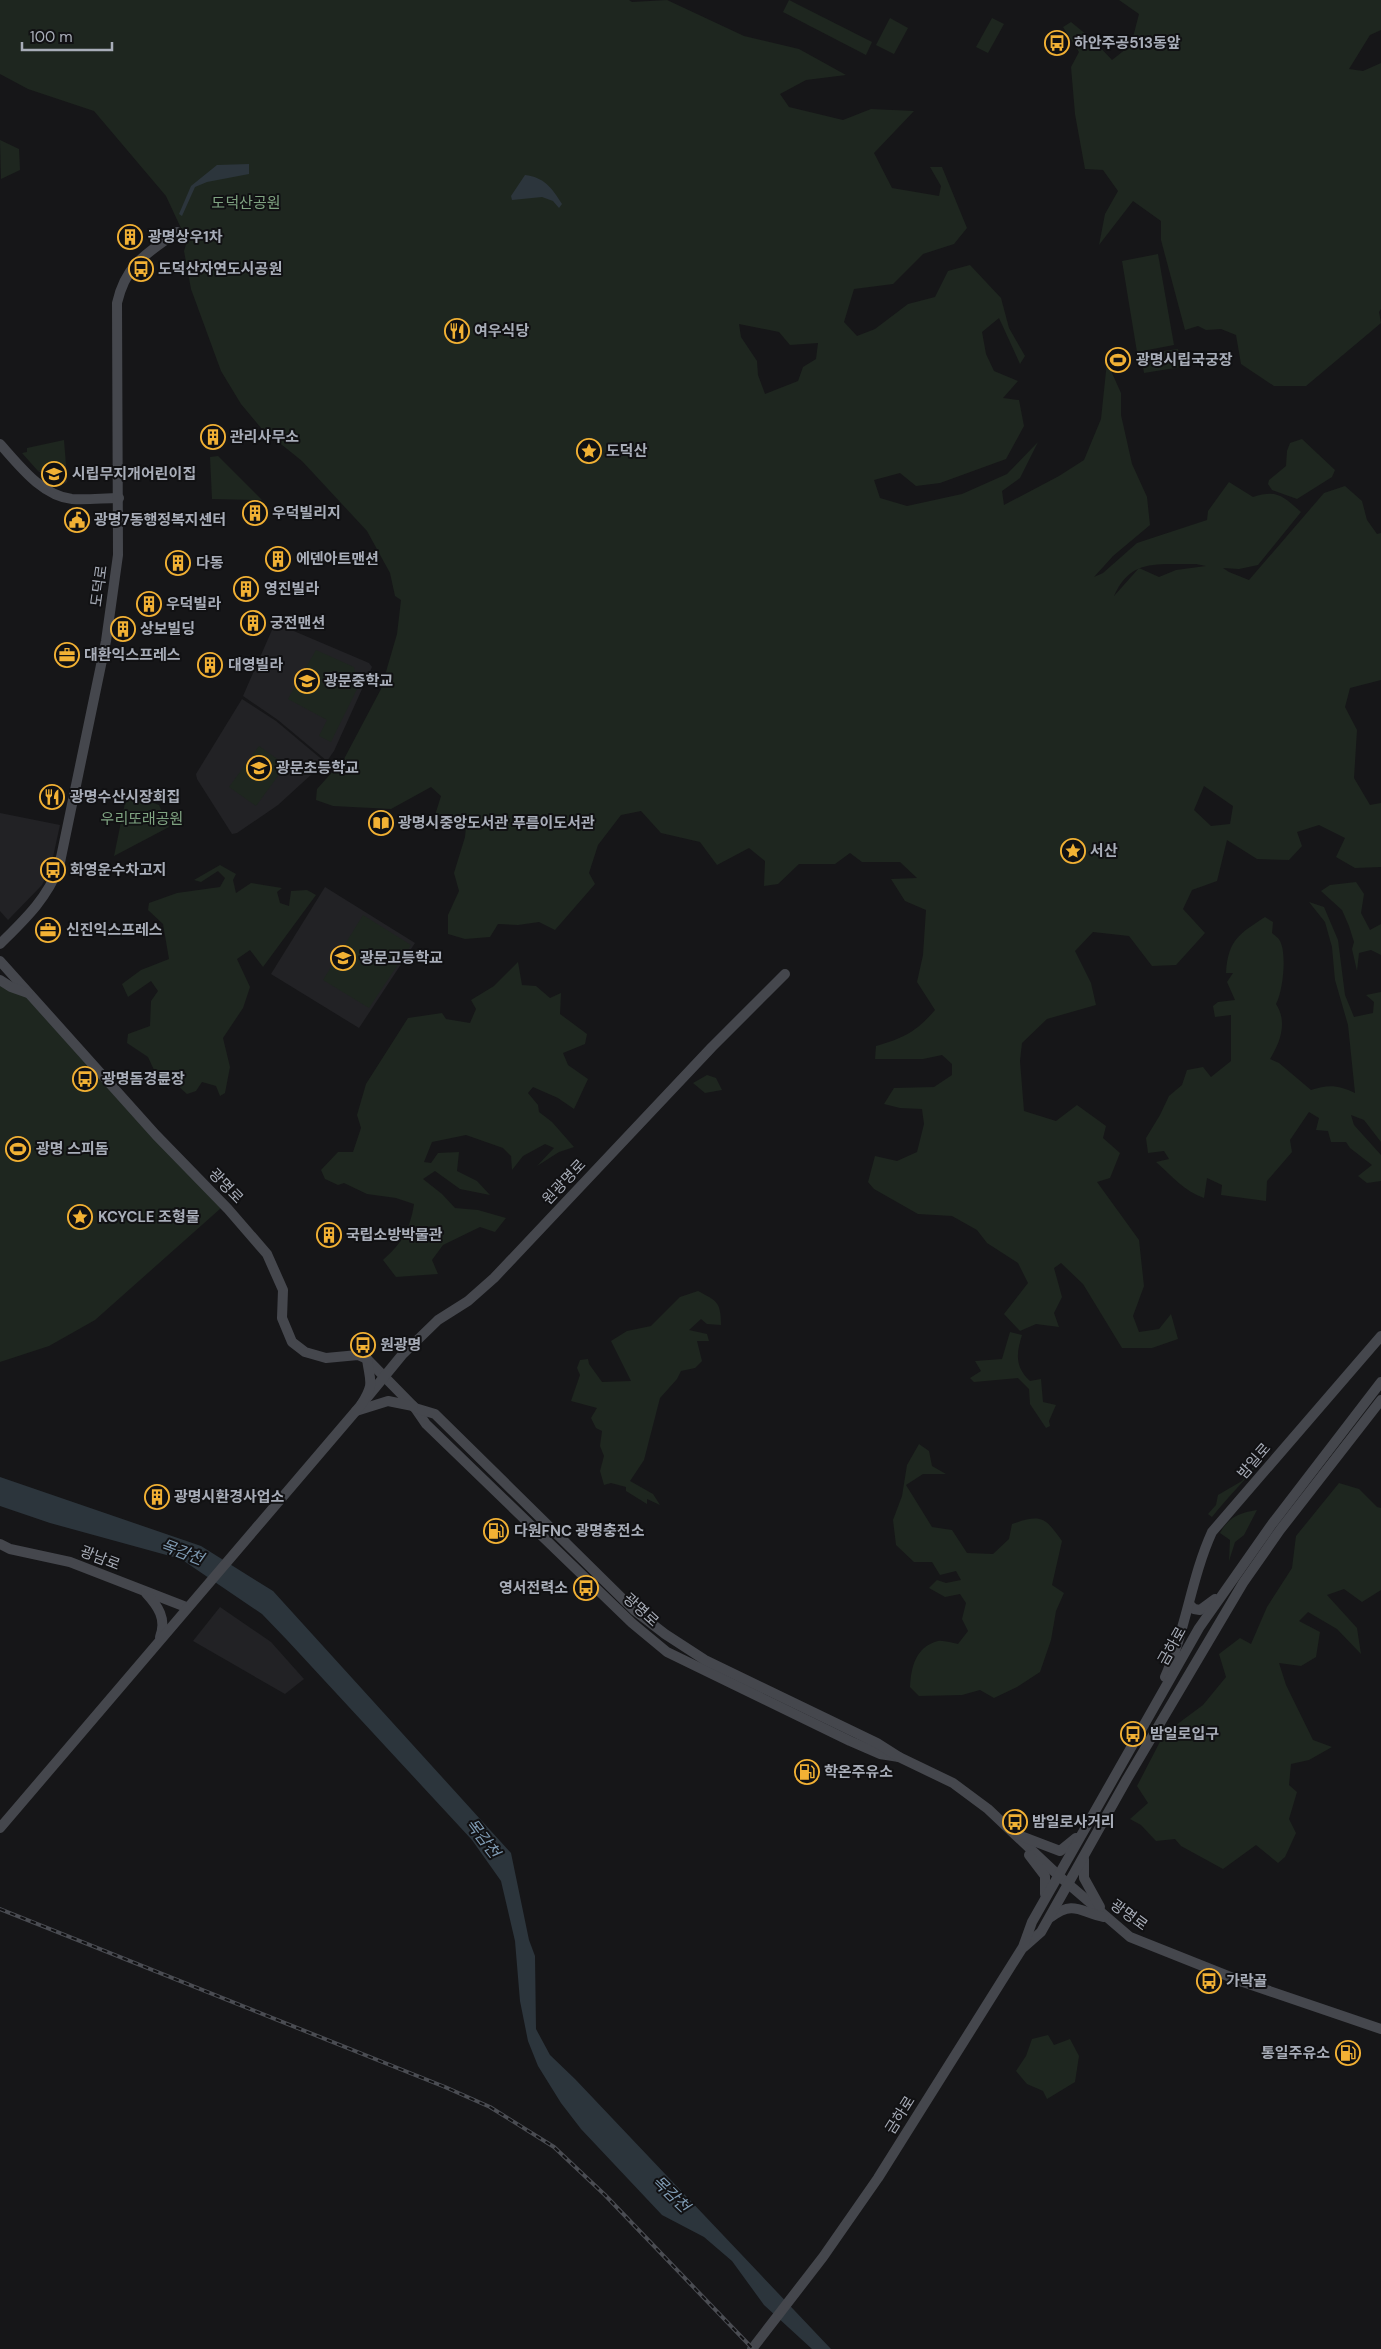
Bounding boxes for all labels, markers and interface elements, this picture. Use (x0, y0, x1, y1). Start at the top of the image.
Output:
scale bar (22, 20, 112, 52)
text: 100 m (30, 27, 73, 47)
bus stop icon: 하안주공513동앞 (1044, 30, 1070, 56)
place label: 하안주공513동앞 (1074, 33, 1181, 53)
park label: 도덕산공원 (211, 193, 281, 213)
building icon: 광명상우1차 (117, 224, 143, 250)
place label: 광명상우1차 (148, 227, 223, 247)
bus stop icon: 도덕산자연도시공원 (128, 256, 154, 282)
place label: 도덕산자연도시공원 (158, 259, 282, 279)
restaurant icon: 여우식당 (444, 318, 470, 344)
place label: 여우식당 (474, 321, 529, 341)
sports icon: 광명시립국궁장 (1105, 347, 1131, 373)
place label: 광명시립국궁장 (1136, 350, 1233, 370)
building icon: 관리사무소 (200, 424, 226, 450)
place label: 관리사무소 (230, 427, 299, 447)
place icon: 도덕산 (576, 438, 602, 464)
place label: 도덕산 (606, 441, 648, 461)
school or university icon: 시립무지개어린이집 (41, 461, 67, 487)
place label: 시립무지개어린이집 (72, 464, 196, 484)
building icon: 우덕빌리지 (242, 500, 268, 526)
place label: 우덕빌리지 (272, 503, 341, 523)
public building icon: 광명7동행정복지센터 (64, 507, 90, 533)
place label: 광명7동행정복지센터 (94, 510, 226, 530)
building icon: 에덴아트맨션 (265, 546, 291, 572)
place label: 에덴아트맨션 (296, 549, 379, 569)
building icon: 다동 (165, 550, 191, 576)
place label: 다동 (196, 553, 224, 573)
street label: 도덕로 (86, 564, 112, 608)
building icon: 영진빌라 (233, 576, 259, 602)
place label: 영진빌라 (264, 579, 319, 599)
building icon: 우덕빌라 (136, 591, 162, 617)
place label: 우덕빌라 (166, 594, 221, 614)
building icon: 궁전맨션 (240, 610, 266, 636)
place label: 궁전맨션 (270, 613, 325, 633)
building icon: 상보빌딩 (110, 616, 136, 642)
place label: 상보빌딩 (140, 619, 195, 639)
office icon: 대환익스프레스 (54, 642, 80, 668)
place label: 대환익스프레스 (84, 645, 181, 665)
building icon: 대영빌라 (197, 652, 223, 678)
place label: 대영빌라 (228, 655, 283, 675)
school or university icon: 광문중학교 (294, 668, 320, 694)
place label: 광문중학교 (324, 671, 393, 691)
school or university icon: 광문초등학교 (246, 755, 272, 781)
place label: 광문초등학교 (276, 758, 359, 778)
restaurant icon: 광명수산시장회집 (39, 784, 65, 810)
place label: 광명수산시장회집 (70, 787, 180, 807)
park label: 우리또래공원 (101, 809, 183, 829)
library icon: 광명시중앙도서관 푸름이도서관 (368, 810, 394, 836)
place label: 광명시중앙도서관 푸름이도서관 (398, 813, 595, 833)
place icon: 서산 (1060, 838, 1086, 864)
place label: 서산 (1090, 841, 1118, 861)
bus stop icon: 화영운수차고지 (40, 857, 66, 883)
place label: 화영운수차고지 (70, 860, 167, 880)
office icon: 신진익스프레스 (35, 917, 61, 943)
place label: 신진익스프레스 (66, 920, 163, 940)
school or university icon: 광문고등학교 (330, 945, 356, 971)
place label: 광문고등학교 (360, 948, 443, 968)
bus stop icon: 광명돔경륜장 (72, 1066, 98, 1092)
place label: 광명돔경륜장 (102, 1069, 185, 1089)
sports icon: 광명 스피돔 (5, 1136, 31, 1162)
place label: 광명 스피돔 (36, 1139, 109, 1159)
street label: 원광명로 (538, 1155, 590, 1209)
street label: 광명로 (204, 1164, 248, 1208)
place icon: KCYCLE 조형물 (67, 1204, 93, 1230)
place label: KCYCLE 조형물 (98, 1207, 200, 1227)
building icon: 국립소방박물관 (316, 1222, 342, 1248)
place label: 국립소방박물관 (346, 1225, 443, 1245)
bus stop icon: 원광명 (350, 1332, 376, 1358)
place label: 원광명 (380, 1335, 421, 1355)
street label: 밤일로 (1233, 1439, 1275, 1483)
building icon: 광명시환경사업소 (144, 1484, 170, 1510)
place label: 광명시환경사업소 (174, 1487, 285, 1507)
fuel station icon: 다원FNC 광명충전소 (483, 1518, 509, 1544)
place label: 다원FNC 광명충전소 (514, 1521, 645, 1541)
water label: 목감천 (158, 1534, 208, 1571)
street label: 광남로 (77, 1541, 123, 1575)
bus stop icon: 영서전력소 (573, 1575, 599, 1601)
place label: 영서전력소 (499, 1578, 568, 1598)
street label: 광명로 (619, 1589, 663, 1631)
street label: 금하로 (1153, 1623, 1191, 1669)
bus stop icon: 밤일로입구 (1120, 1721, 1146, 1747)
place label: 밤일로입구 (1150, 1724, 1219, 1744)
fuel station icon: 학온주유소 (794, 1759, 820, 1785)
place label: 학온주유소 (824, 1762, 893, 1782)
bus stop icon: 밤일로사거리 (1002, 1809, 1028, 1835)
place label: 밤일로사거리 (1032, 1812, 1115, 1832)
water label: 목감천 (461, 1814, 506, 1864)
street label: 광명로 (1106, 1895, 1152, 1935)
bus stop icon: 가락골 (1196, 1968, 1222, 1994)
place label: 가락골 (1226, 1971, 1267, 1991)
fuel station icon: 통일주유소 (1335, 2040, 1361, 2066)
place label: 통일주유소 (1261, 2043, 1330, 2063)
street label: 금하로 (881, 2092, 919, 2138)
water label: 목감천 (648, 2171, 696, 2218)

